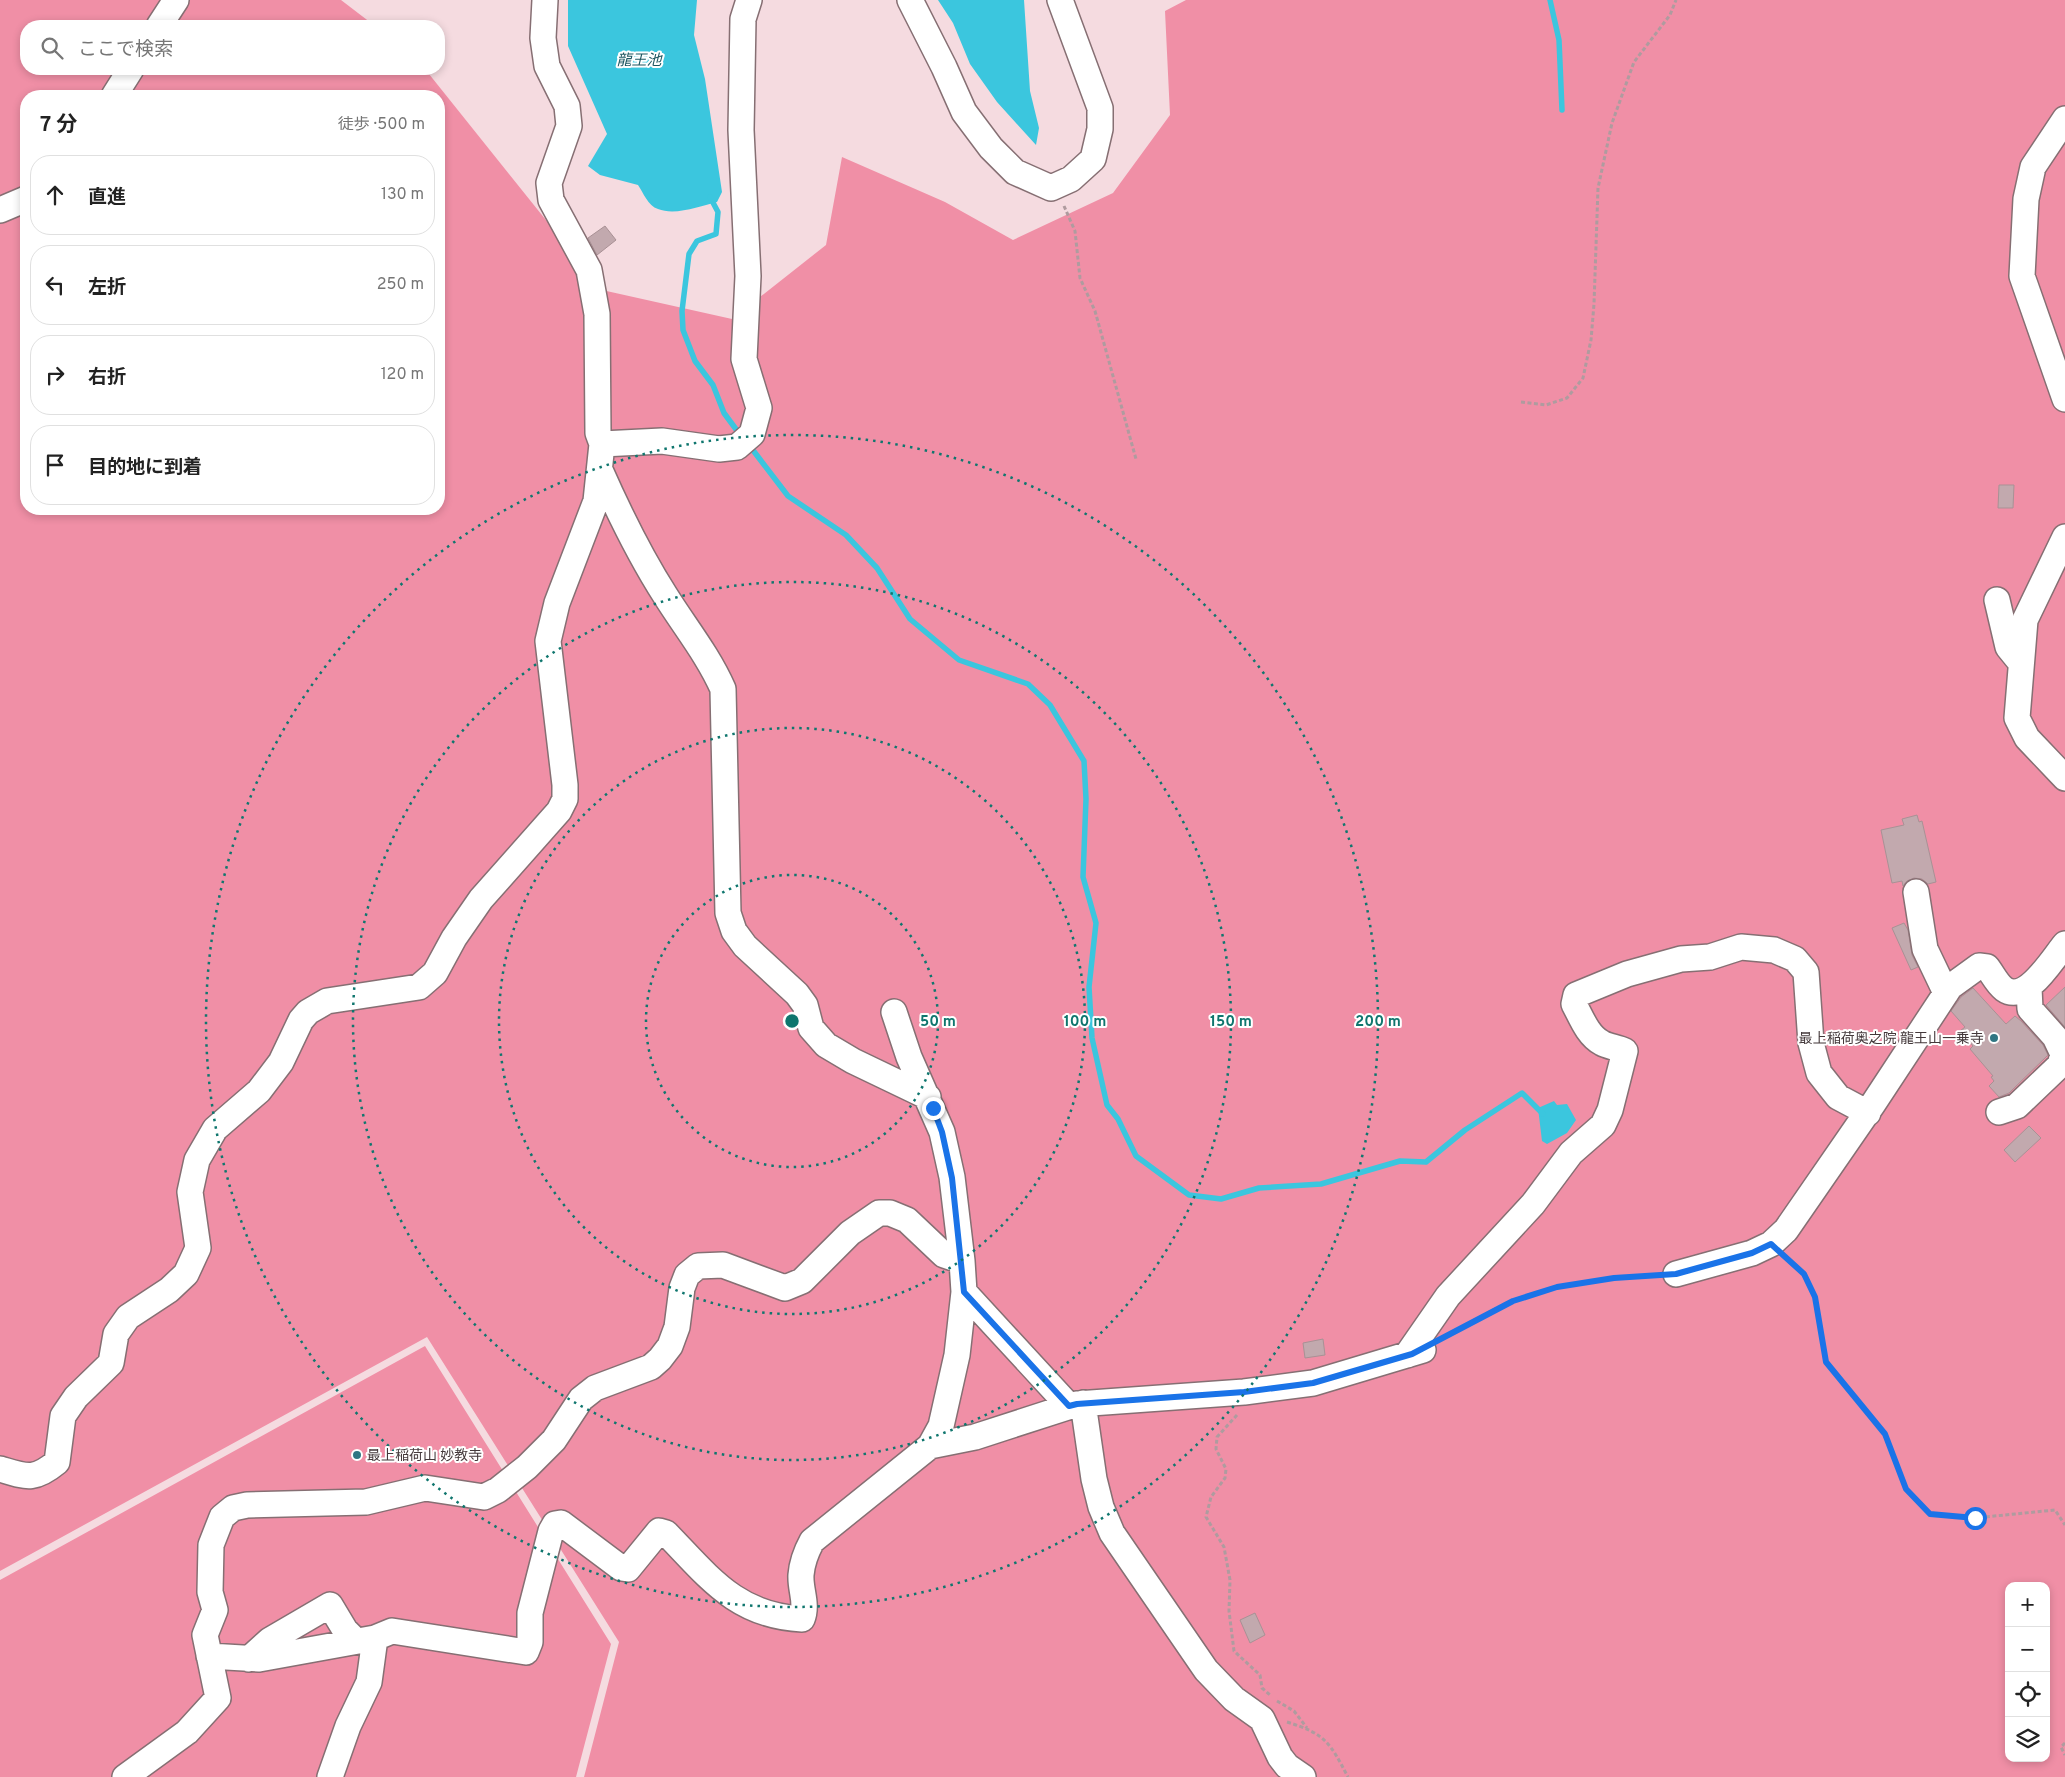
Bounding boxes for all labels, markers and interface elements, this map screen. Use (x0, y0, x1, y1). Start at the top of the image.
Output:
search box (20, 20, 445, 75)
icon: search (38, 34, 66, 62)
text: ここで検索 (78, 38, 173, 62)
water label: 龍王池 (616, 52, 663, 71)
text: 7 分 (40, 112, 78, 139)
text: 徒歩 · 500 m (338, 115, 425, 135)
icon: ahead (41, 181, 69, 209)
text: 130 m (381, 185, 424, 205)
text: 直進 (88, 186, 126, 210)
icon: left (41, 271, 69, 299)
text: 250 m (377, 275, 424, 295)
text: 左折 (88, 276, 126, 300)
icon: right (41, 361, 69, 389)
text: 120 m (381, 365, 424, 385)
text: 右折 (88, 366, 126, 390)
icon: arrive (41, 451, 69, 479)
text: 目的地に到着 (88, 456, 202, 480)
centre of rings (783, 1012, 801, 1030)
text: 50 m (920, 1013, 956, 1032)
text: 100 m (1064, 1013, 1106, 1032)
text: 150 m (1210, 1013, 1252, 1032)
text: 200 m (1355, 1013, 1401, 1032)
place label: 最上稲荷奥之院 龍王山一乗寺 (1799, 1031, 1984, 1048)
marker: 最上稲荷奥之院 龍王山一乗寺 (1988, 1032, 2000, 1044)
route end (922, 1097, 945, 1120)
place label: 最上稲荷山 妙教寺 (367, 1448, 482, 1465)
marker: 最上稲荷山 妙教寺 (351, 1449, 363, 1461)
route start (1964, 1507, 1987, 1530)
map controls (2005, 1582, 2050, 1762)
button: + (2005, 1582, 2050, 1627)
button: − (2005, 1627, 2050, 1672)
button: locate (2005, 1672, 2050, 1717)
button: layers (2005, 1717, 2050, 1762)

